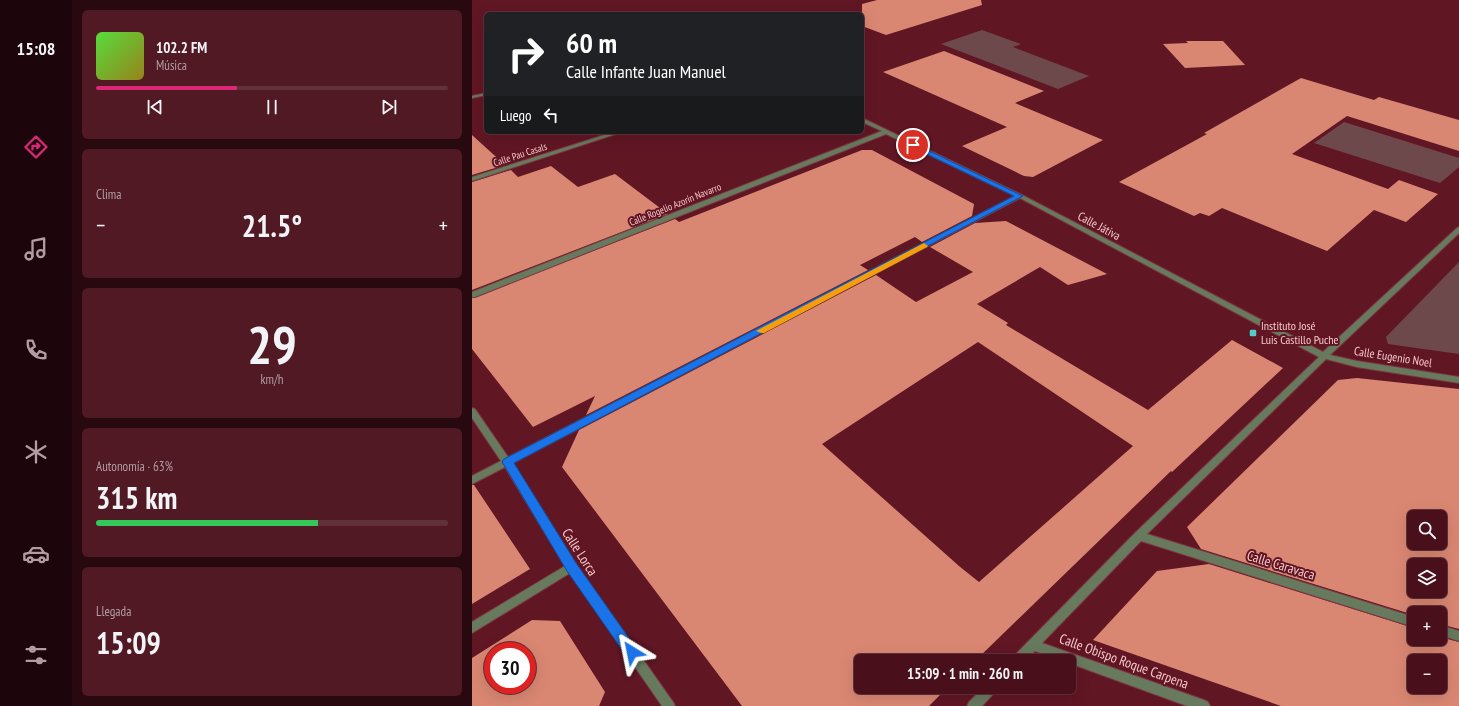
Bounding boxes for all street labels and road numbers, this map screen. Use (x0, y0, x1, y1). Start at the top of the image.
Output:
street label: Calle Pau Casals (492, 140, 549, 169)
street label: Calle Rogelio Azorín Navarro (627, 180, 723, 229)
street label: Calle Játiva (1075, 208, 1123, 243)
street label: Calle Eugenio Noel (1353, 343, 1433, 370)
street label: Calle Lorca (558, 525, 602, 579)
street label: Calle Caravaca (1245, 546, 1317, 584)
street label: Calle Obispo Roque Carpena (1057, 629, 1191, 693)

